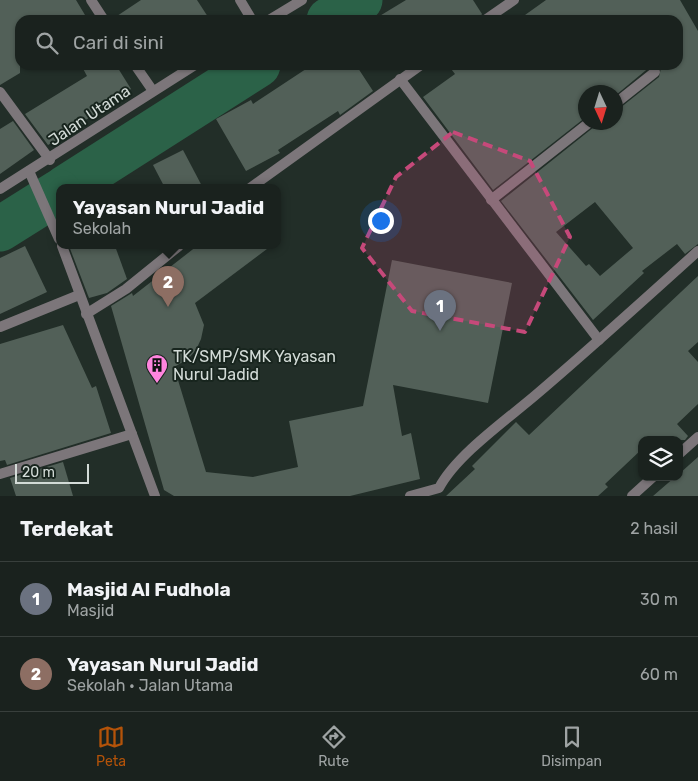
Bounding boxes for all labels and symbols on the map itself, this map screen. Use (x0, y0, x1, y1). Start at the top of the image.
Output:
street label: Jalan Utama (45, 81, 134, 150)
north arrow (578, 85, 623, 130)
your location (368, 208, 394, 234)
pin: 2 (152, 266, 184, 307)
pin: 1 (424, 290, 456, 331)
place label: TK/SMP/SMK Yayasan Nurul Jadid (173, 347, 336, 384)
building icon: TK/SMP/SMK Yayasan Nurul Jadid (145, 353, 169, 384)
scale bar (15, 461, 89, 484)

